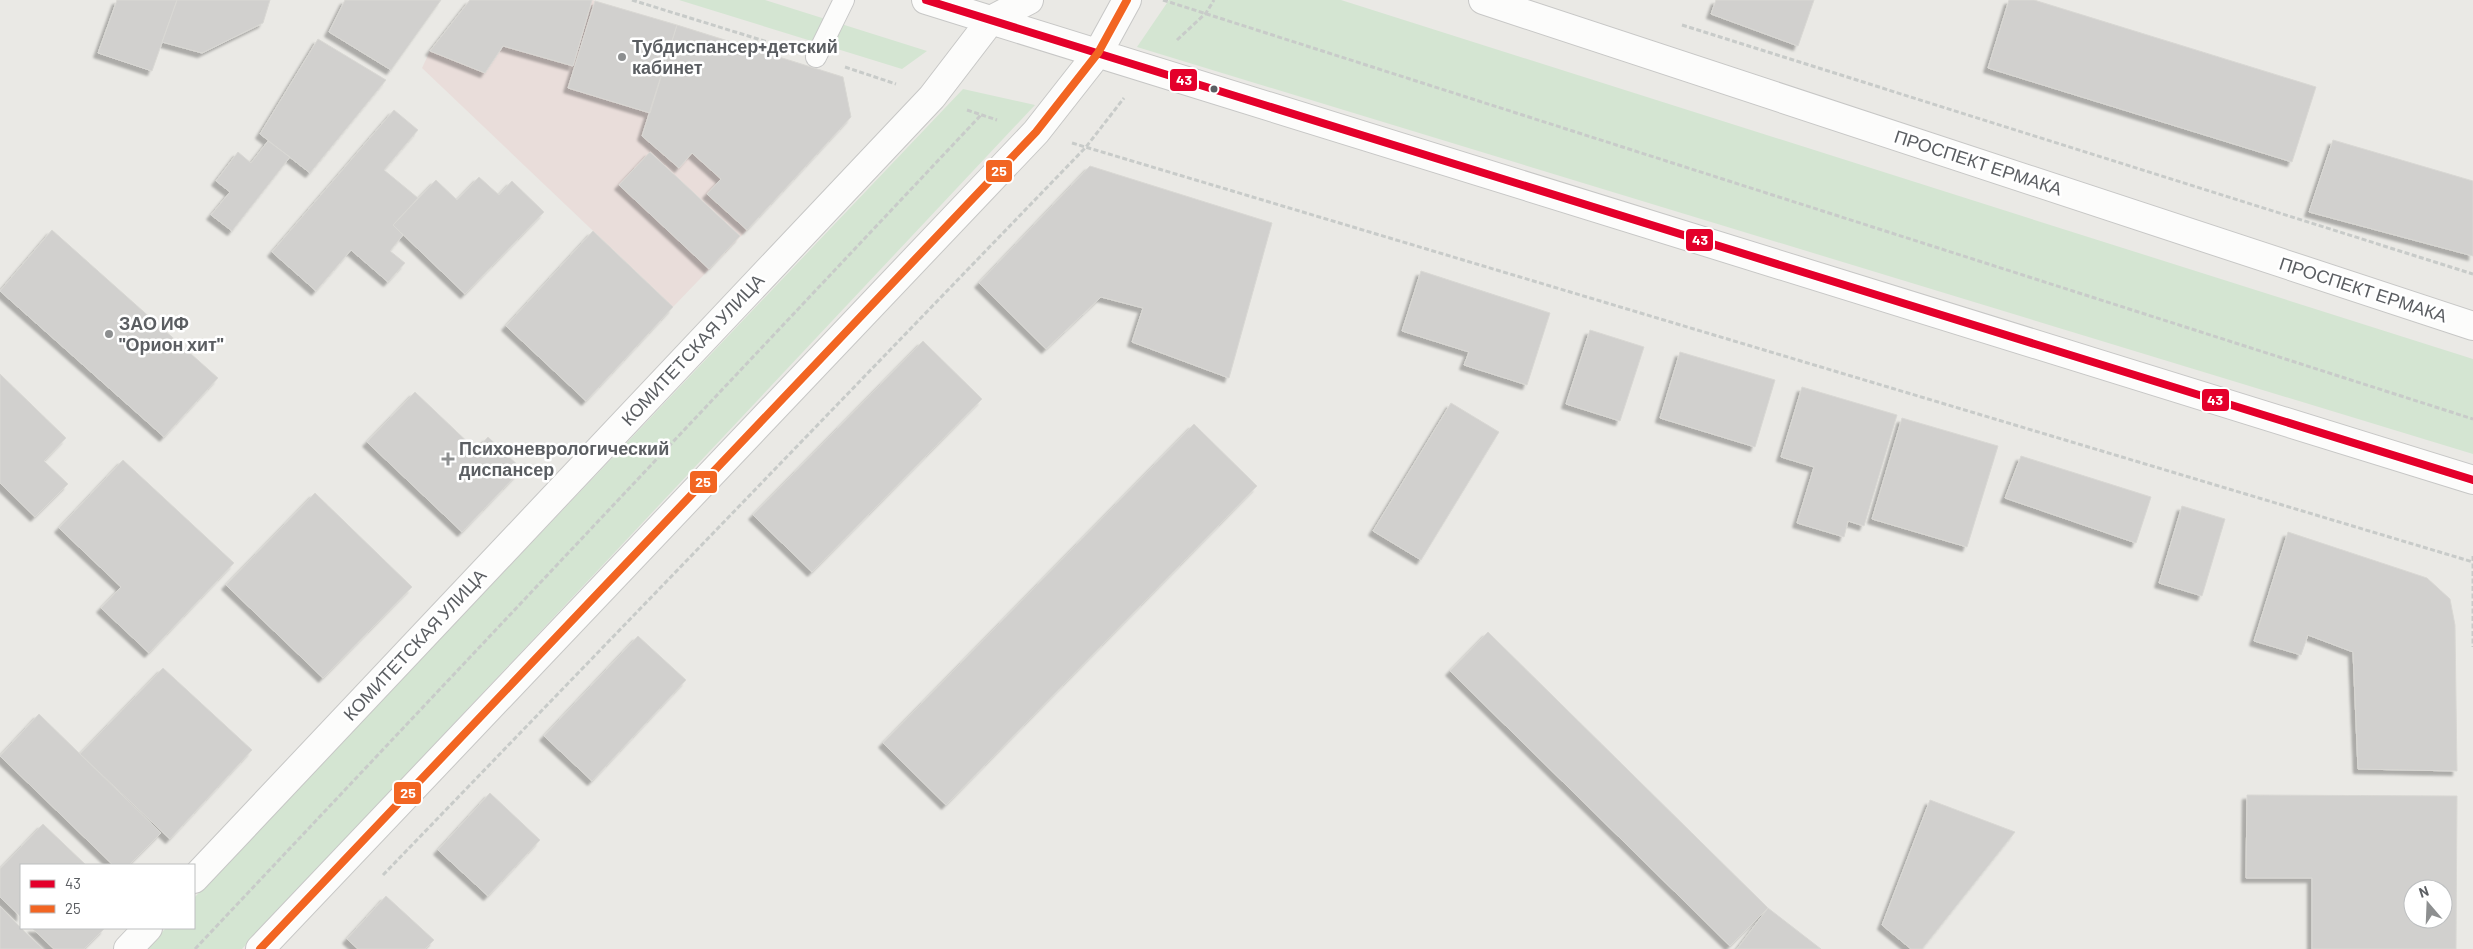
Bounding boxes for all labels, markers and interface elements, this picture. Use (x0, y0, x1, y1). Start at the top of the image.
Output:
place label: Тубдиспансер+детский кабинет (632, 35, 838, 78)
marker: Тубдиспансер+детский кабинет (616, 51, 628, 63)
line badge: 43 (1169, 68, 1198, 92)
text: 43 (1176, 71, 1192, 88)
unlabelled marker (1209, 84, 1219, 94)
street label: ПРОСПЕКТ ЕРМАКА (1892, 125, 2065, 200)
line badge: 25 (985, 159, 1013, 183)
text: 25 (991, 162, 1007, 179)
line badge: 43 (1685, 228, 1714, 252)
text: 43 (1692, 231, 1708, 248)
street label: ПРОСПЕКТ ЕРМАКА (2277, 252, 2450, 327)
street label: КОМИТЕТСКАЯ УЛИЦА (616, 269, 768, 430)
place label: ЗАО ИФ "Орион хит" (119, 312, 224, 355)
marker: ЗАО ИФ "Орион хит" (103, 328, 115, 340)
line badge: 43 (2201, 388, 2230, 412)
text: 43 (2207, 391, 2223, 408)
place label: Психоневрологический диспансер (459, 437, 669, 480)
marker: Психоневрологический диспансер (441, 452, 455, 466)
line badge: 25 (689, 470, 718, 494)
text: 25 (695, 473, 711, 490)
street label: КОМИТЕТСКАЯ УЛИЦА (338, 564, 490, 725)
line badge: 25 (393, 781, 422, 805)
text: 25 (400, 784, 416, 801)
legend (20, 864, 195, 929)
text: 43 (65, 874, 81, 892)
north arrow (2403, 879, 2453, 929)
text: N (2416, 882, 2431, 901)
text: 25 (65, 899, 81, 917)

